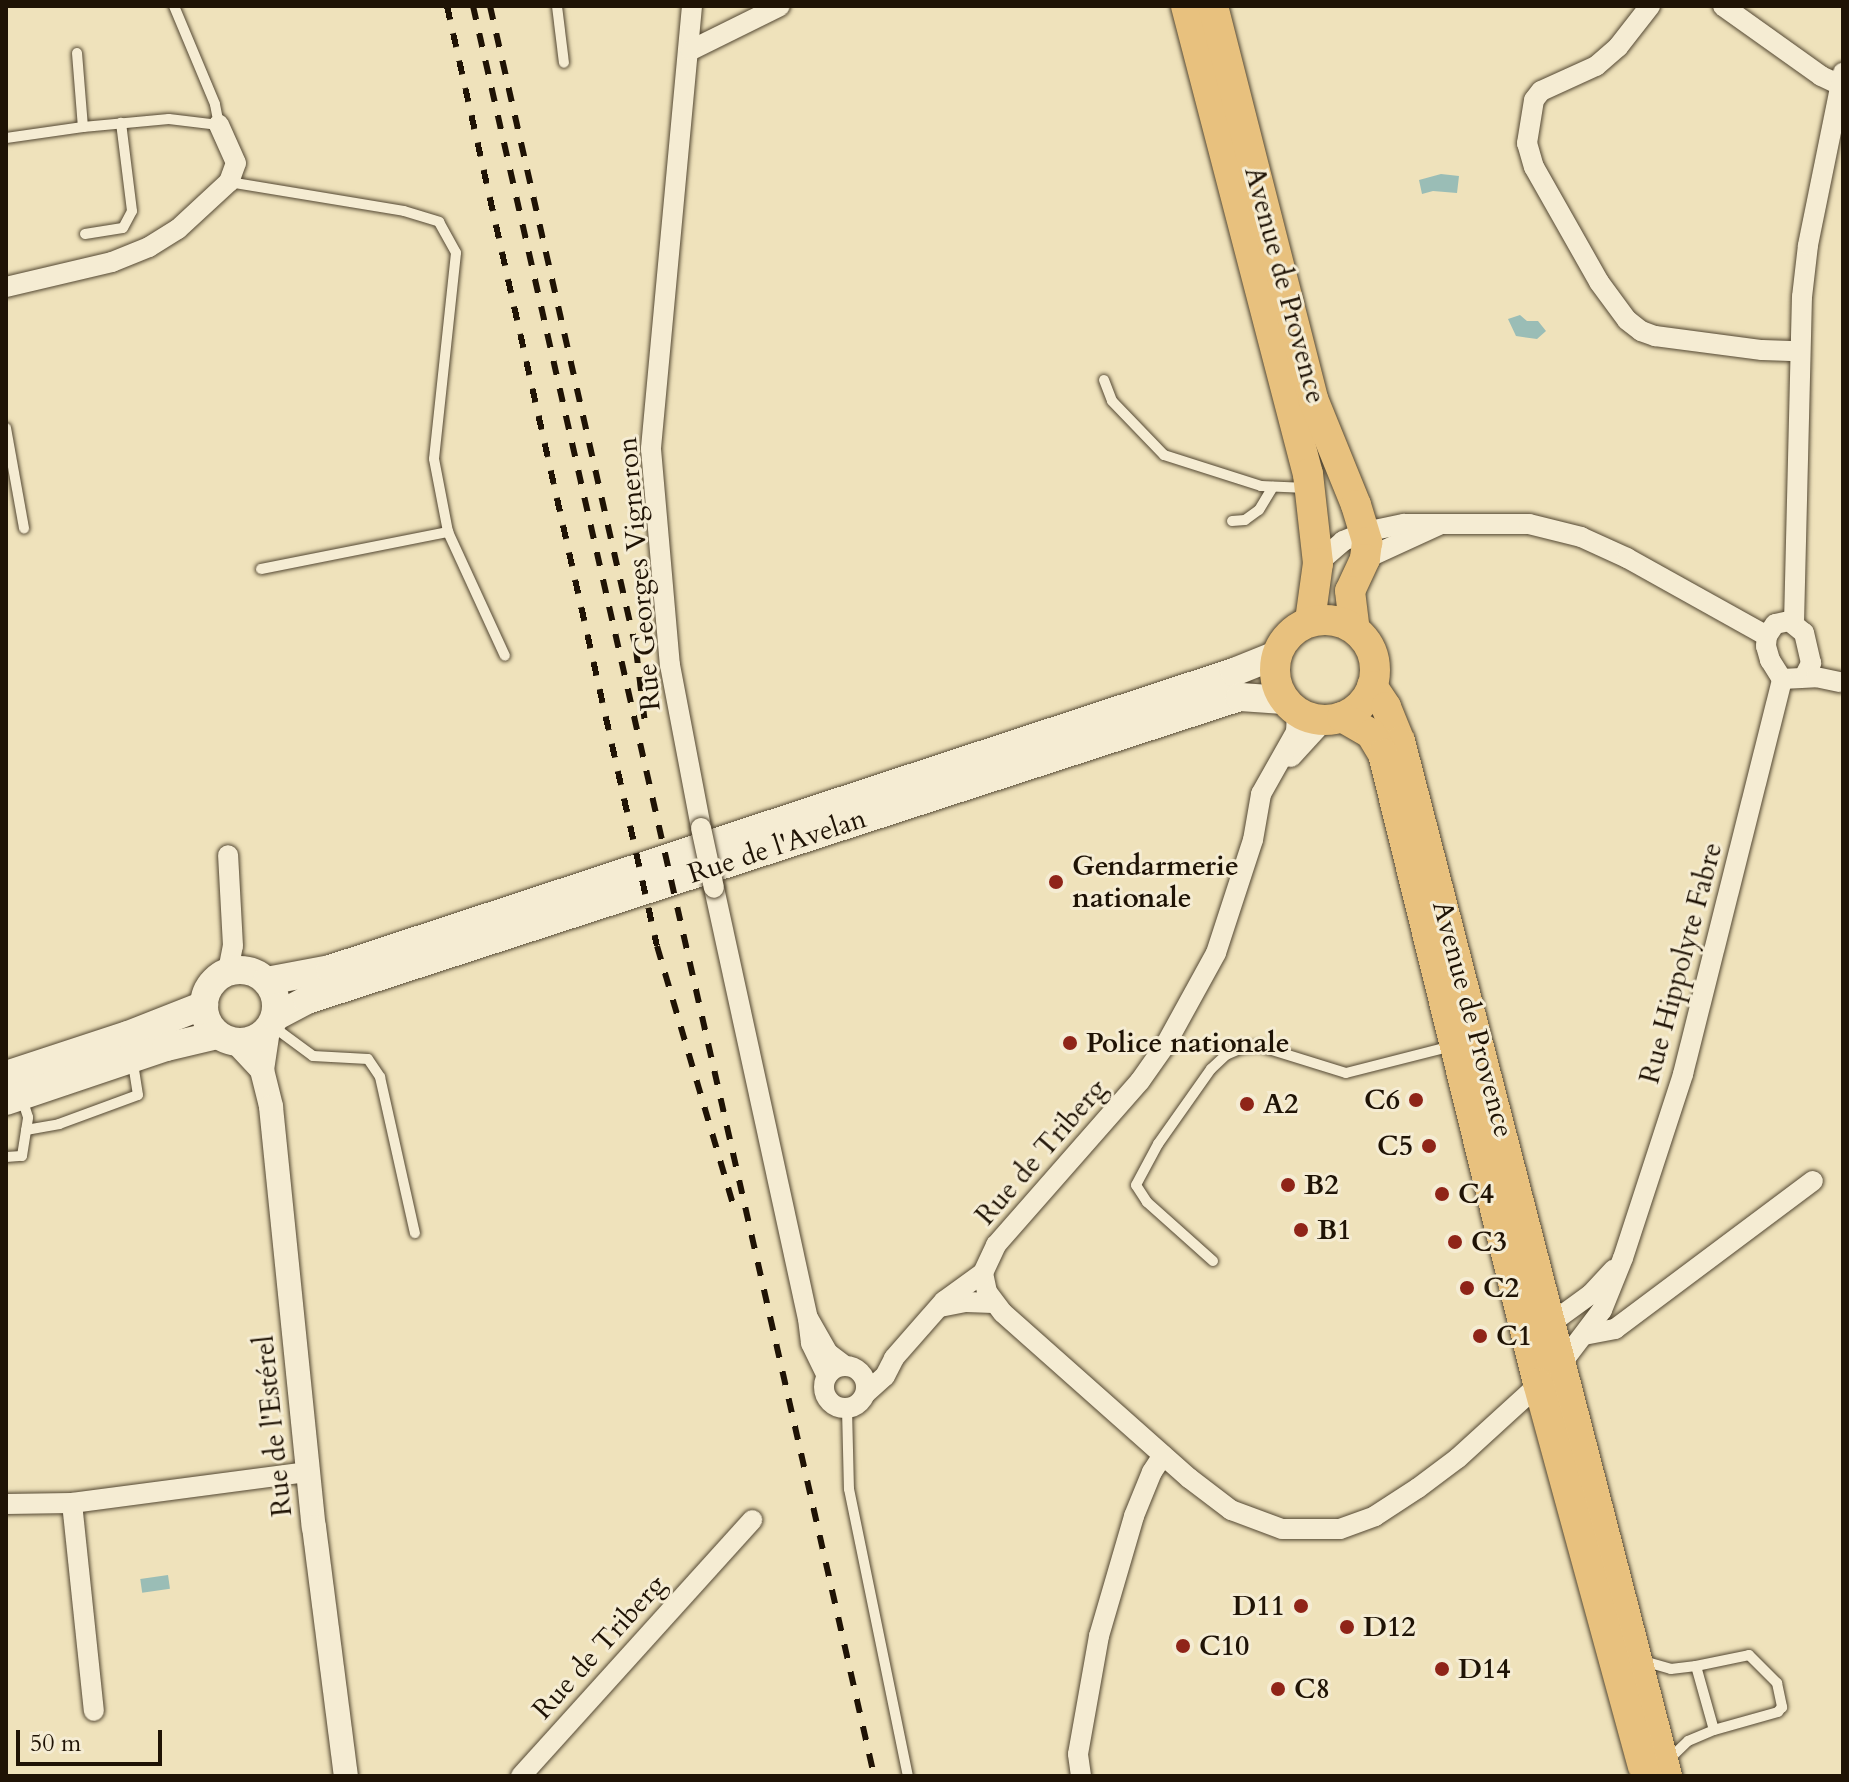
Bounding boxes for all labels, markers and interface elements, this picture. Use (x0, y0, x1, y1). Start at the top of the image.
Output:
street label: Avenue de Provence (1237, 163, 1333, 407)
street label: Rue Georges Vigneron (610, 436, 668, 712)
street label: Rue de l'Avelan (684, 801, 870, 891)
street label: Rue Hippolyte Fabre (1633, 839, 1729, 1087)
place label: Gendarmerie nationale (1072, 849, 1239, 915)
marker: Gendarmerie nationale (1047, 873, 1065, 891)
street label: Avenue de Provence (1425, 897, 1521, 1141)
place label: Police nationale (1086, 1026, 1290, 1060)
marker: Police nationale (1061, 1034, 1079, 1052)
street label: Rue de Triberg (968, 1072, 1114, 1232)
place label: C6 (1364, 1083, 1400, 1117)
place label: A2 (1263, 1087, 1298, 1121)
marker: C6 (1407, 1091, 1425, 1109)
marker: A2 (1238, 1095, 1256, 1113)
place label: C5 (1377, 1129, 1413, 1163)
marker: C5 (1420, 1137, 1438, 1155)
place label: B2 (1304, 1168, 1339, 1202)
marker: B2 (1279, 1176, 1297, 1194)
place label: C4 (1458, 1177, 1494, 1211)
marker: C4 (1433, 1185, 1451, 1203)
place label: B1 (1317, 1213, 1352, 1247)
marker: B1 (1292, 1221, 1310, 1239)
place label: C3 (1471, 1225, 1507, 1259)
marker: C3 (1446, 1233, 1464, 1251)
place label: C2 (1483, 1271, 1519, 1305)
marker: C2 (1458, 1279, 1476, 1297)
place label: C1 (1496, 1319, 1532, 1353)
marker: C1 (1471, 1327, 1489, 1345)
street label: Rue de l'Estérel (247, 1334, 299, 1518)
street label: Rue de Triberg (525, 1568, 673, 1726)
place label: D11 (1232, 1589, 1285, 1623)
marker: D11 (1292, 1597, 1310, 1615)
place label: D12 (1363, 1610, 1416, 1644)
marker: D12 (1338, 1618, 1356, 1636)
place label: C10 (1199, 1629, 1249, 1663)
marker: C10 (1174, 1637, 1192, 1655)
place label: D14 (1458, 1652, 1511, 1686)
marker: D14 (1433, 1660, 1451, 1678)
place label: C8 (1294, 1672, 1330, 1706)
marker: C8 (1269, 1680, 1287, 1698)
scale bar (20, 1714, 166, 1764)
text: 50 m (30, 1727, 81, 1760)

